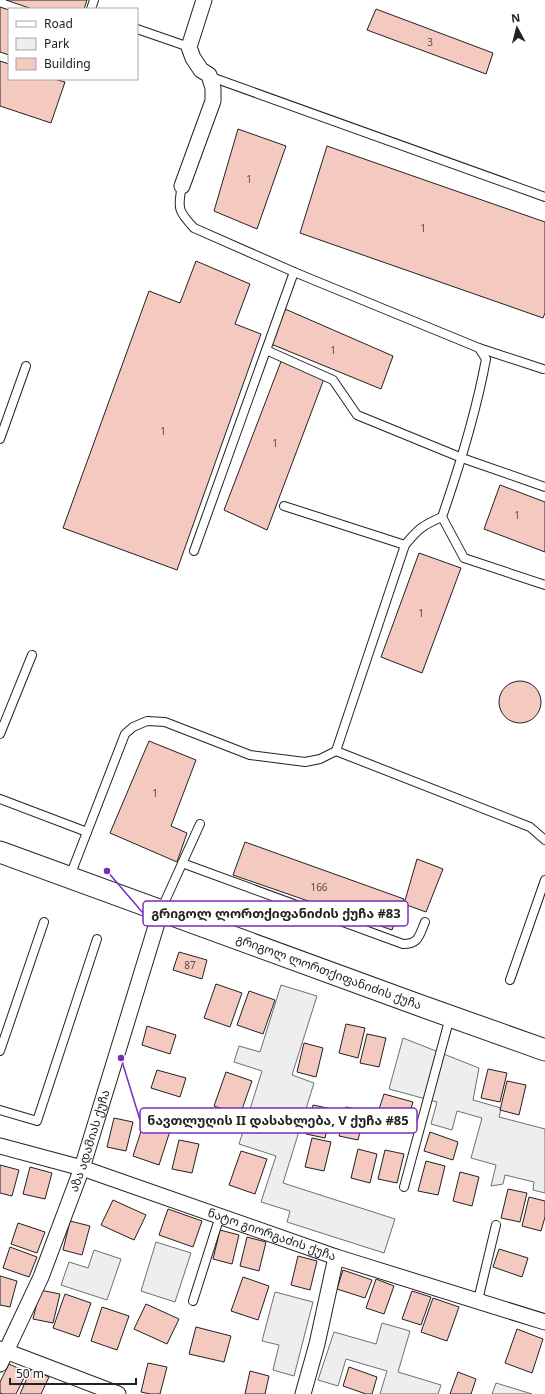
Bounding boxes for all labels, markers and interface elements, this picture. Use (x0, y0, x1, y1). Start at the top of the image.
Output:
legend (8, 8, 138, 80)
north arrow (497, 8, 537, 48)
text: N (510, 10, 521, 26)
text: Road (44, 15, 73, 32)
text: Park (44, 35, 70, 52)
house number: 3 (427, 35, 433, 49)
text: Building (44, 55, 91, 72)
house number: 1 (246, 172, 252, 186)
house number: 1 (420, 221, 426, 235)
house number: 1 (330, 343, 336, 357)
house number: 1 (160, 424, 166, 438)
house number: 1 (272, 436, 278, 450)
house number: 1 (514, 508, 520, 522)
house number: 1 (418, 606, 424, 620)
house number: 1 (152, 786, 158, 800)
house number: 166 (310, 880, 328, 894)
callout: გრიგოლ ლორთქიფანიძის ქუჩა #83 (143, 901, 408, 926)
text: გრიგოლ ლორთქიფანიძის ქუჩა #83 (151, 904, 401, 922)
street label: გრიგოლ ლორთქიფანიძის ქუჩა (234, 930, 424, 1013)
house number: 87 (184, 958, 196, 972)
street label: აზა ადამიას ქუჩა (65, 1087, 114, 1194)
callout: ნავთლუღის II დასახლება, V ქუჩა #85 (140, 1108, 417, 1133)
text: ნავთლუღის II დასახლება, V ქუჩა #85 (147, 1111, 409, 1129)
street label: ნატო გიორგაძის ქუჩა (205, 1204, 338, 1264)
scale bar (10, 1360, 136, 1386)
text: 50 m (16, 1365, 44, 1382)

